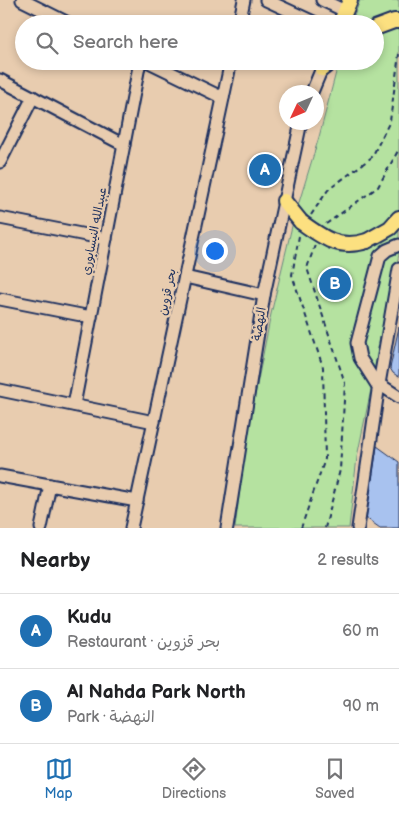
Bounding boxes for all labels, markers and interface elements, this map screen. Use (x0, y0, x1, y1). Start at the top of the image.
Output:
search box (15, 15, 384, 70)
icon: search (33, 29, 61, 57)
text: Search here (73, 31, 178, 54)
north arrow (279, 85, 324, 130)
pin: A (249, 151, 281, 189)
street label: عبيدالله النيسابوري (79, 186, 111, 276)
your location (202, 238, 228, 264)
pin: B (319, 265, 351, 303)
street label: بحر قزوين (155, 267, 180, 317)
street label: النهضة (249, 306, 270, 342)
text: Nearby (20, 548, 90, 573)
text: 2 results (317, 551, 379, 570)
text: Kudu (67, 606, 111, 629)
text: A (31, 622, 41, 641)
text: 60 m (342, 622, 379, 641)
text: Restaurant · بحر قزوين (67, 633, 220, 652)
text: Al Nahda Park North (67, 681, 246, 704)
text: B (30, 697, 42, 716)
text: 90 m (343, 697, 379, 716)
text: Park · النهضة (67, 708, 155, 727)
tab: Map (45, 755, 73, 802)
tab: Directions (162, 755, 226, 802)
tab: Saved (315, 755, 354, 802)

